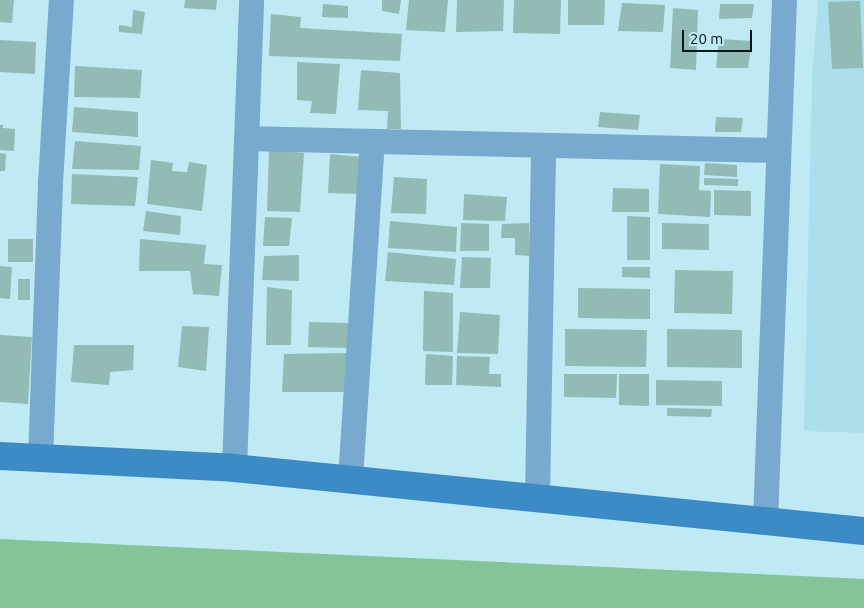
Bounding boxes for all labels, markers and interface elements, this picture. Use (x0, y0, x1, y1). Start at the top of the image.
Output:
scale bar (684, 20, 754, 52)
text: 20 m (690, 30, 723, 47)

